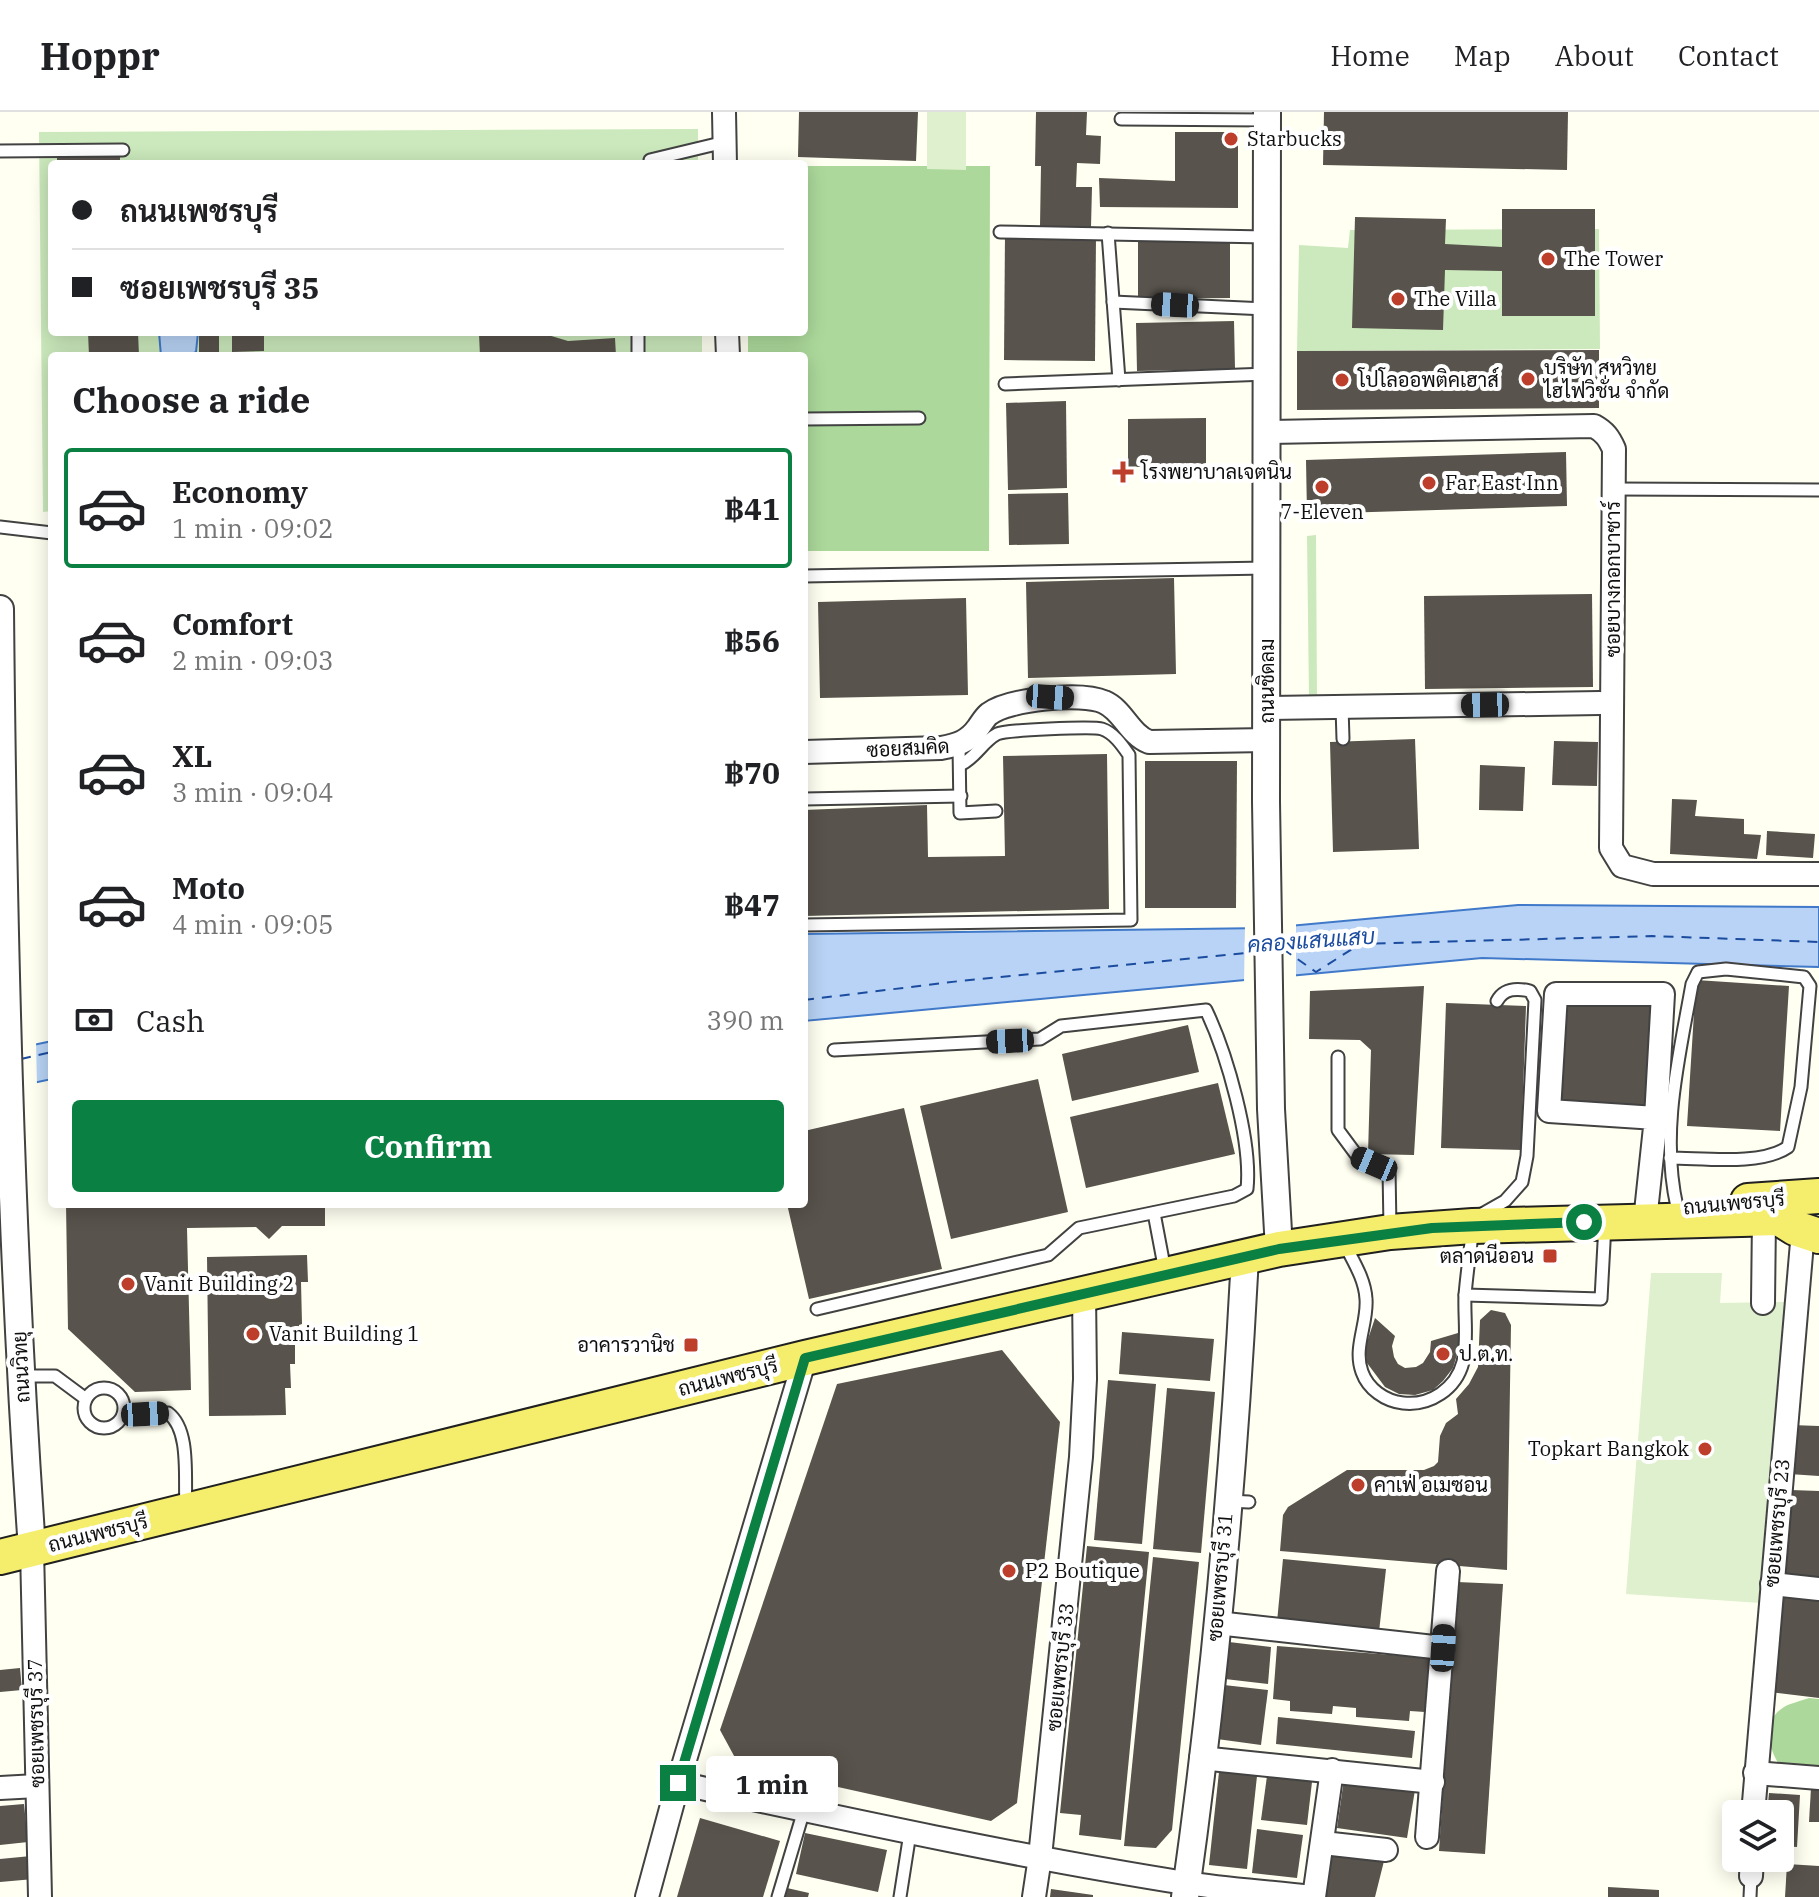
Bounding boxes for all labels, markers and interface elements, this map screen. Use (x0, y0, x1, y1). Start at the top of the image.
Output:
text: Hoppr (40, 31, 160, 80)
text: Home (1330, 37, 1410, 74)
text: Map (1454, 37, 1511, 74)
text: About (1555, 37, 1634, 74)
text: Contact (1678, 37, 1779, 74)
place label: Starbucks (1247, 125, 1342, 152)
marker: Starbucks (1222, 130, 1240, 148)
text: ถนนเพชรบุรี (120, 191, 278, 230)
place label: The Tower (1564, 245, 1663, 272)
marker: The Tower (1539, 250, 1557, 268)
text: ซอยเพชรบุรี 35 (120, 268, 319, 307)
place label: The Villa (1414, 285, 1497, 312)
marker: The Villa (1389, 290, 1407, 308)
car (1150, 292, 1200, 318)
place label: บริษัท สหวิทยุ ไฮไฟวิชั่น จำกัด (1542, 354, 1669, 404)
place label: โปโลออพติคเฮาส์ (1357, 366, 1499, 393)
marker: บริษัท สหวิทยุ ไฮไฟวิชั่น จำกัด (1519, 370, 1537, 388)
marker: โปโลออพติคเฮาส์ (1333, 371, 1351, 389)
text: Choose a ride (72, 376, 311, 423)
place label: โรงพยาบาลเจตนิน (1140, 458, 1292, 485)
marker: โรงพยาบาลเจตนิน (1112, 461, 1134, 483)
place label: Far East Inn (1445, 469, 1559, 496)
icon: car (76, 472, 148, 544)
text: Economy (172, 472, 308, 511)
marker: Far East Inn (1420, 474, 1438, 492)
marker: 7-Eleven (1313, 478, 1331, 496)
text: ฿41 (724, 489, 780, 528)
place label: 7-Eleven (1280, 498, 1364, 525)
street label: ซอยบางกอกบาซาร์ (1599, 501, 1626, 657)
text: 1 min · 09:02 (172, 511, 334, 545)
icon: car (76, 604, 148, 676)
text: Comfort (172, 604, 293, 643)
text: ฿56 (724, 621, 780, 660)
street label: ถนนชิดลม (1253, 639, 1280, 723)
text: 2 min · 09:03 (172, 643, 334, 677)
car (1025, 683, 1075, 711)
car (1461, 693, 1509, 717)
street label: ซอยสมคิด (866, 732, 950, 763)
icon: car (76, 736, 148, 808)
text: XL (172, 736, 212, 775)
text: ฿70 (724, 753, 780, 792)
text: 3 min · 09:04 (172, 775, 334, 809)
icon: car (76, 868, 148, 940)
text: Moto (172, 868, 245, 907)
text: ฿47 (724, 885, 780, 924)
text: 4 min · 09:05 (172, 907, 334, 941)
water label: คลองแสนแสบ (1246, 921, 1376, 958)
icon: cash (72, 998, 116, 1042)
text: Cash (136, 1001, 205, 1040)
text: 390 m (706, 1003, 784, 1037)
car (985, 1028, 1035, 1054)
button: Confirm (72, 1100, 784, 1192)
car (1347, 1144, 1401, 1184)
street label: ถนนเพชรบุรี (1682, 1185, 1786, 1221)
route start (1566, 1204, 1602, 1240)
place label: ตลาดนีออน (1440, 1242, 1534, 1269)
marker: ตลาดนีออน (1541, 1247, 1559, 1265)
place label: Vanit Building 2 (144, 1270, 294, 1297)
marker: Vanit Building 2 (119, 1275, 137, 1293)
place label: Vanit Building 1 (269, 1320, 419, 1347)
marker: Vanit Building 1 (244, 1325, 262, 1343)
street label: ถนนวิทยุ (5, 1330, 37, 1404)
place label: อาคารวานิช (577, 1331, 675, 1358)
marker: อาคารวานิช (682, 1336, 700, 1354)
place label: ป.ต.ท. (1459, 1340, 1513, 1367)
marker: ป.ต.ท. (1434, 1345, 1452, 1363)
street label: ถนนเพชรบุรี (675, 1351, 781, 1403)
car (120, 1401, 170, 1427)
place label: Topkart Bangkok (1528, 1435, 1689, 1462)
marker: Topkart Bangkok (1696, 1440, 1714, 1458)
street label: ซอยเพชรบุรี 23 (1757, 1457, 1797, 1589)
place label: คาเฟ่ อเมซอน (1374, 1471, 1488, 1498)
marker: คาเฟ่ อเมซอน (1349, 1476, 1367, 1494)
street label: ถนนเพชรบุรี (45, 1507, 151, 1559)
street label: ซอยเพชรบุรี 31 (1200, 1511, 1240, 1643)
place label: P2 Boutique (1025, 1557, 1140, 1584)
marker: P2 Boutique (1000, 1562, 1018, 1580)
street label: ซอยเพชรบุรี 33 (1039, 1601, 1081, 1733)
car (1429, 1623, 1457, 1673)
street label: ซอยเพชรบุรี 37 (21, 1658, 51, 1788)
callout: 1 min (706, 1755, 838, 1811)
route end (660, 1765, 696, 1801)
text: 1 min (736, 1767, 808, 1801)
map controls (1722, 1800, 1794, 1872)
button: layers (1722, 1800, 1794, 1872)

